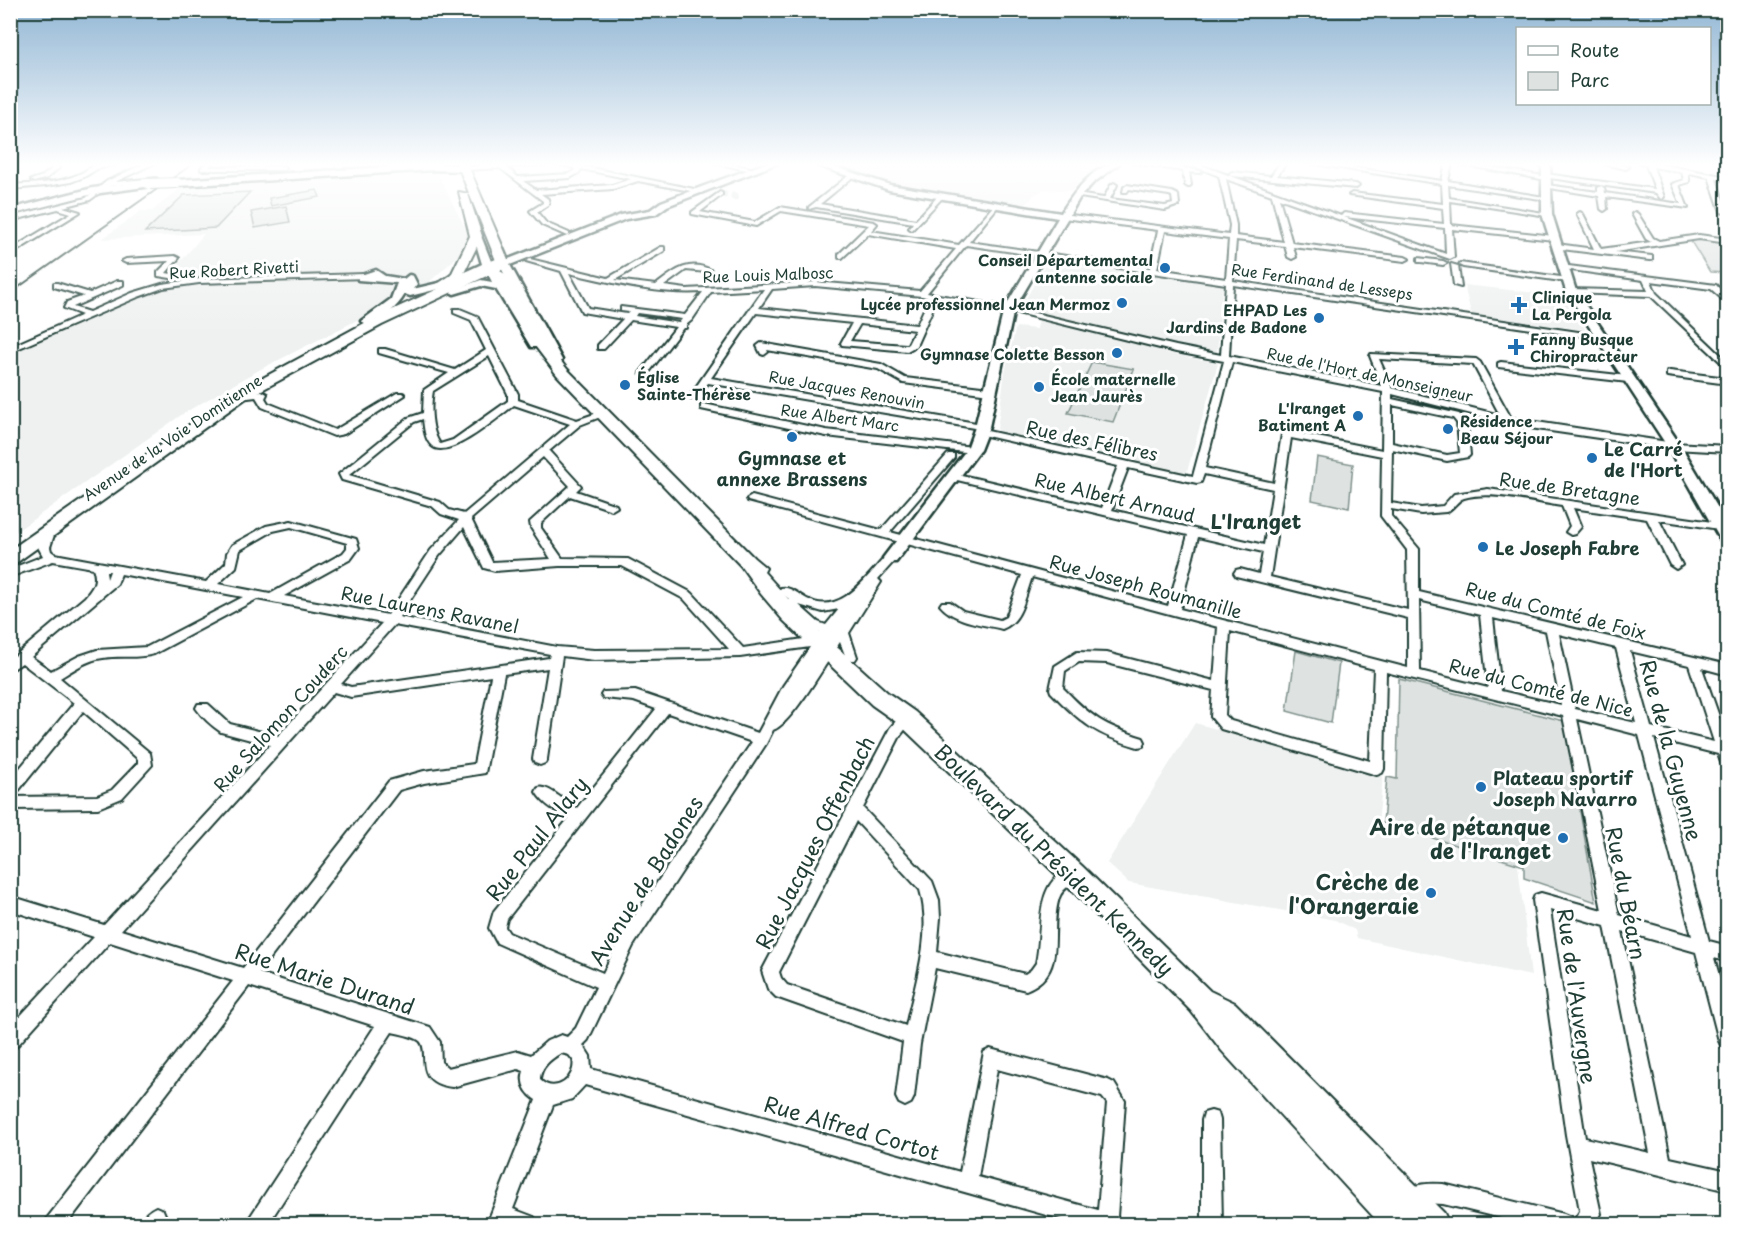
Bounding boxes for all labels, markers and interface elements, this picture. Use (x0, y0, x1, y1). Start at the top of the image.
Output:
legend (1516, 27, 1711, 105)
text: Route (1570, 36, 1620, 63)
text: Parc (1570, 66, 1609, 93)
place label: Conseil Départemental antenne sociale (978, 248, 1154, 288)
street label: Rue Robert Rivetti (169, 254, 299, 284)
street label: Rue Ferdinand de Lesseps (1230, 257, 1414, 305)
street label: Rue Louis Malbosc (702, 260, 834, 288)
marker: Conseil Départemental antenne sociale (1158, 261, 1172, 275)
place label: Clinique La Pergola (1532, 285, 1612, 325)
place label: Lycée professionnel Jean Mermoz (860, 292, 1110, 315)
marker: Lycée professionnel Jean Mermoz (1115, 296, 1129, 310)
marker: Clinique La Pergola (1510, 296, 1528, 314)
place label: EHPAD Les Jardins de Badone (1166, 298, 1308, 338)
marker: EHPAD Les Jardins de Badone (1312, 311, 1326, 325)
place label: Fanny Busque Chiropracteur (1530, 327, 1638, 367)
marker: Fanny Busque Chiropracteur (1507, 338, 1525, 356)
street label: Rue de l'Hort de Monseigneur (1265, 341, 1475, 407)
place label: Gymnase Colette Besson (920, 342, 1105, 365)
marker: Gymnase Colette Besson (1110, 346, 1124, 360)
street label: Rue Jacques Renouvin (767, 364, 927, 414)
place label: Église Sainte-Thérèse (637, 365, 751, 405)
place label: École maternelle Jean Jaurès (1051, 367, 1176, 407)
street label: Avenue de la Voie Domitienne (78, 368, 266, 506)
marker: Église Sainte-Thérèse (618, 378, 632, 392)
marker: École maternelle Jean Jaurès (1032, 380, 1046, 394)
place label: L'Iranget Batiment A (1258, 396, 1346, 436)
street label: Rue Albert Marc (779, 397, 901, 437)
marker: L'Iranget Batiment A (1351, 409, 1365, 423)
place label: Résidence Beau Séjour (1460, 409, 1553, 449)
street label: Rue des Félibres (1024, 413, 1160, 467)
marker: Résidence Beau Séjour (1441, 422, 1455, 436)
marker: Gymnase et annexe Brassens (785, 430, 799, 444)
place label: Le Carré de l'Hort (1604, 435, 1683, 483)
place label: Gymnase et annexe Brassens (717, 444, 868, 492)
marker: Le Carré de l'Hort (1585, 451, 1599, 465)
street label: Rue Albert Arnaud (1032, 465, 1198, 529)
street label: Rue de Bretagne (1498, 465, 1642, 511)
district label: L'Iranget (1211, 506, 1302, 536)
place label: Le Joseph Fabre (1495, 534, 1640, 561)
marker: Le Joseph Fabre (1476, 540, 1490, 554)
street label: Rue Joseph Roumanille (1047, 547, 1245, 625)
street label: Rue du Comté de Foix (1463, 574, 1649, 646)
street label: Rue Laurens Ravanel (339, 579, 521, 639)
street label: Rue Salomon Couderc (207, 639, 353, 797)
street label: Rue du Comté de Nice (1446, 651, 1636, 723)
street label: Rue de la Guyenne (1632, 656, 1712, 844)
street label: Rue Jacques Offenbach (746, 730, 882, 954)
street label: Boulevard du Président Kennedy (928, 735, 1182, 983)
place label: Plateau sportif Joseph Navarro (1493, 764, 1638, 812)
street label: Rue Paul Alary (477, 769, 595, 907)
marker: Plateau sportif Joseph Navarro (1474, 780, 1488, 794)
street label: Avenue de Badones (580, 789, 710, 971)
place label: Aire de pétanque de l'Iranget (1370, 810, 1551, 866)
street label: Rue du Béarn (1598, 824, 1656, 962)
marker: Aire de pétanque de l'Iranget (1556, 831, 1570, 845)
place label: Crèche de l'Orangeraie (1288, 865, 1419, 921)
marker: Crèche de l'Orangeraie (1424, 886, 1438, 900)
street label: Rue de l'Auvergne (1550, 906, 1606, 1086)
street label: Rue Marie Durand (231, 934, 419, 1022)
street label: Rue Alfred Cortot (761, 1087, 944, 1167)

